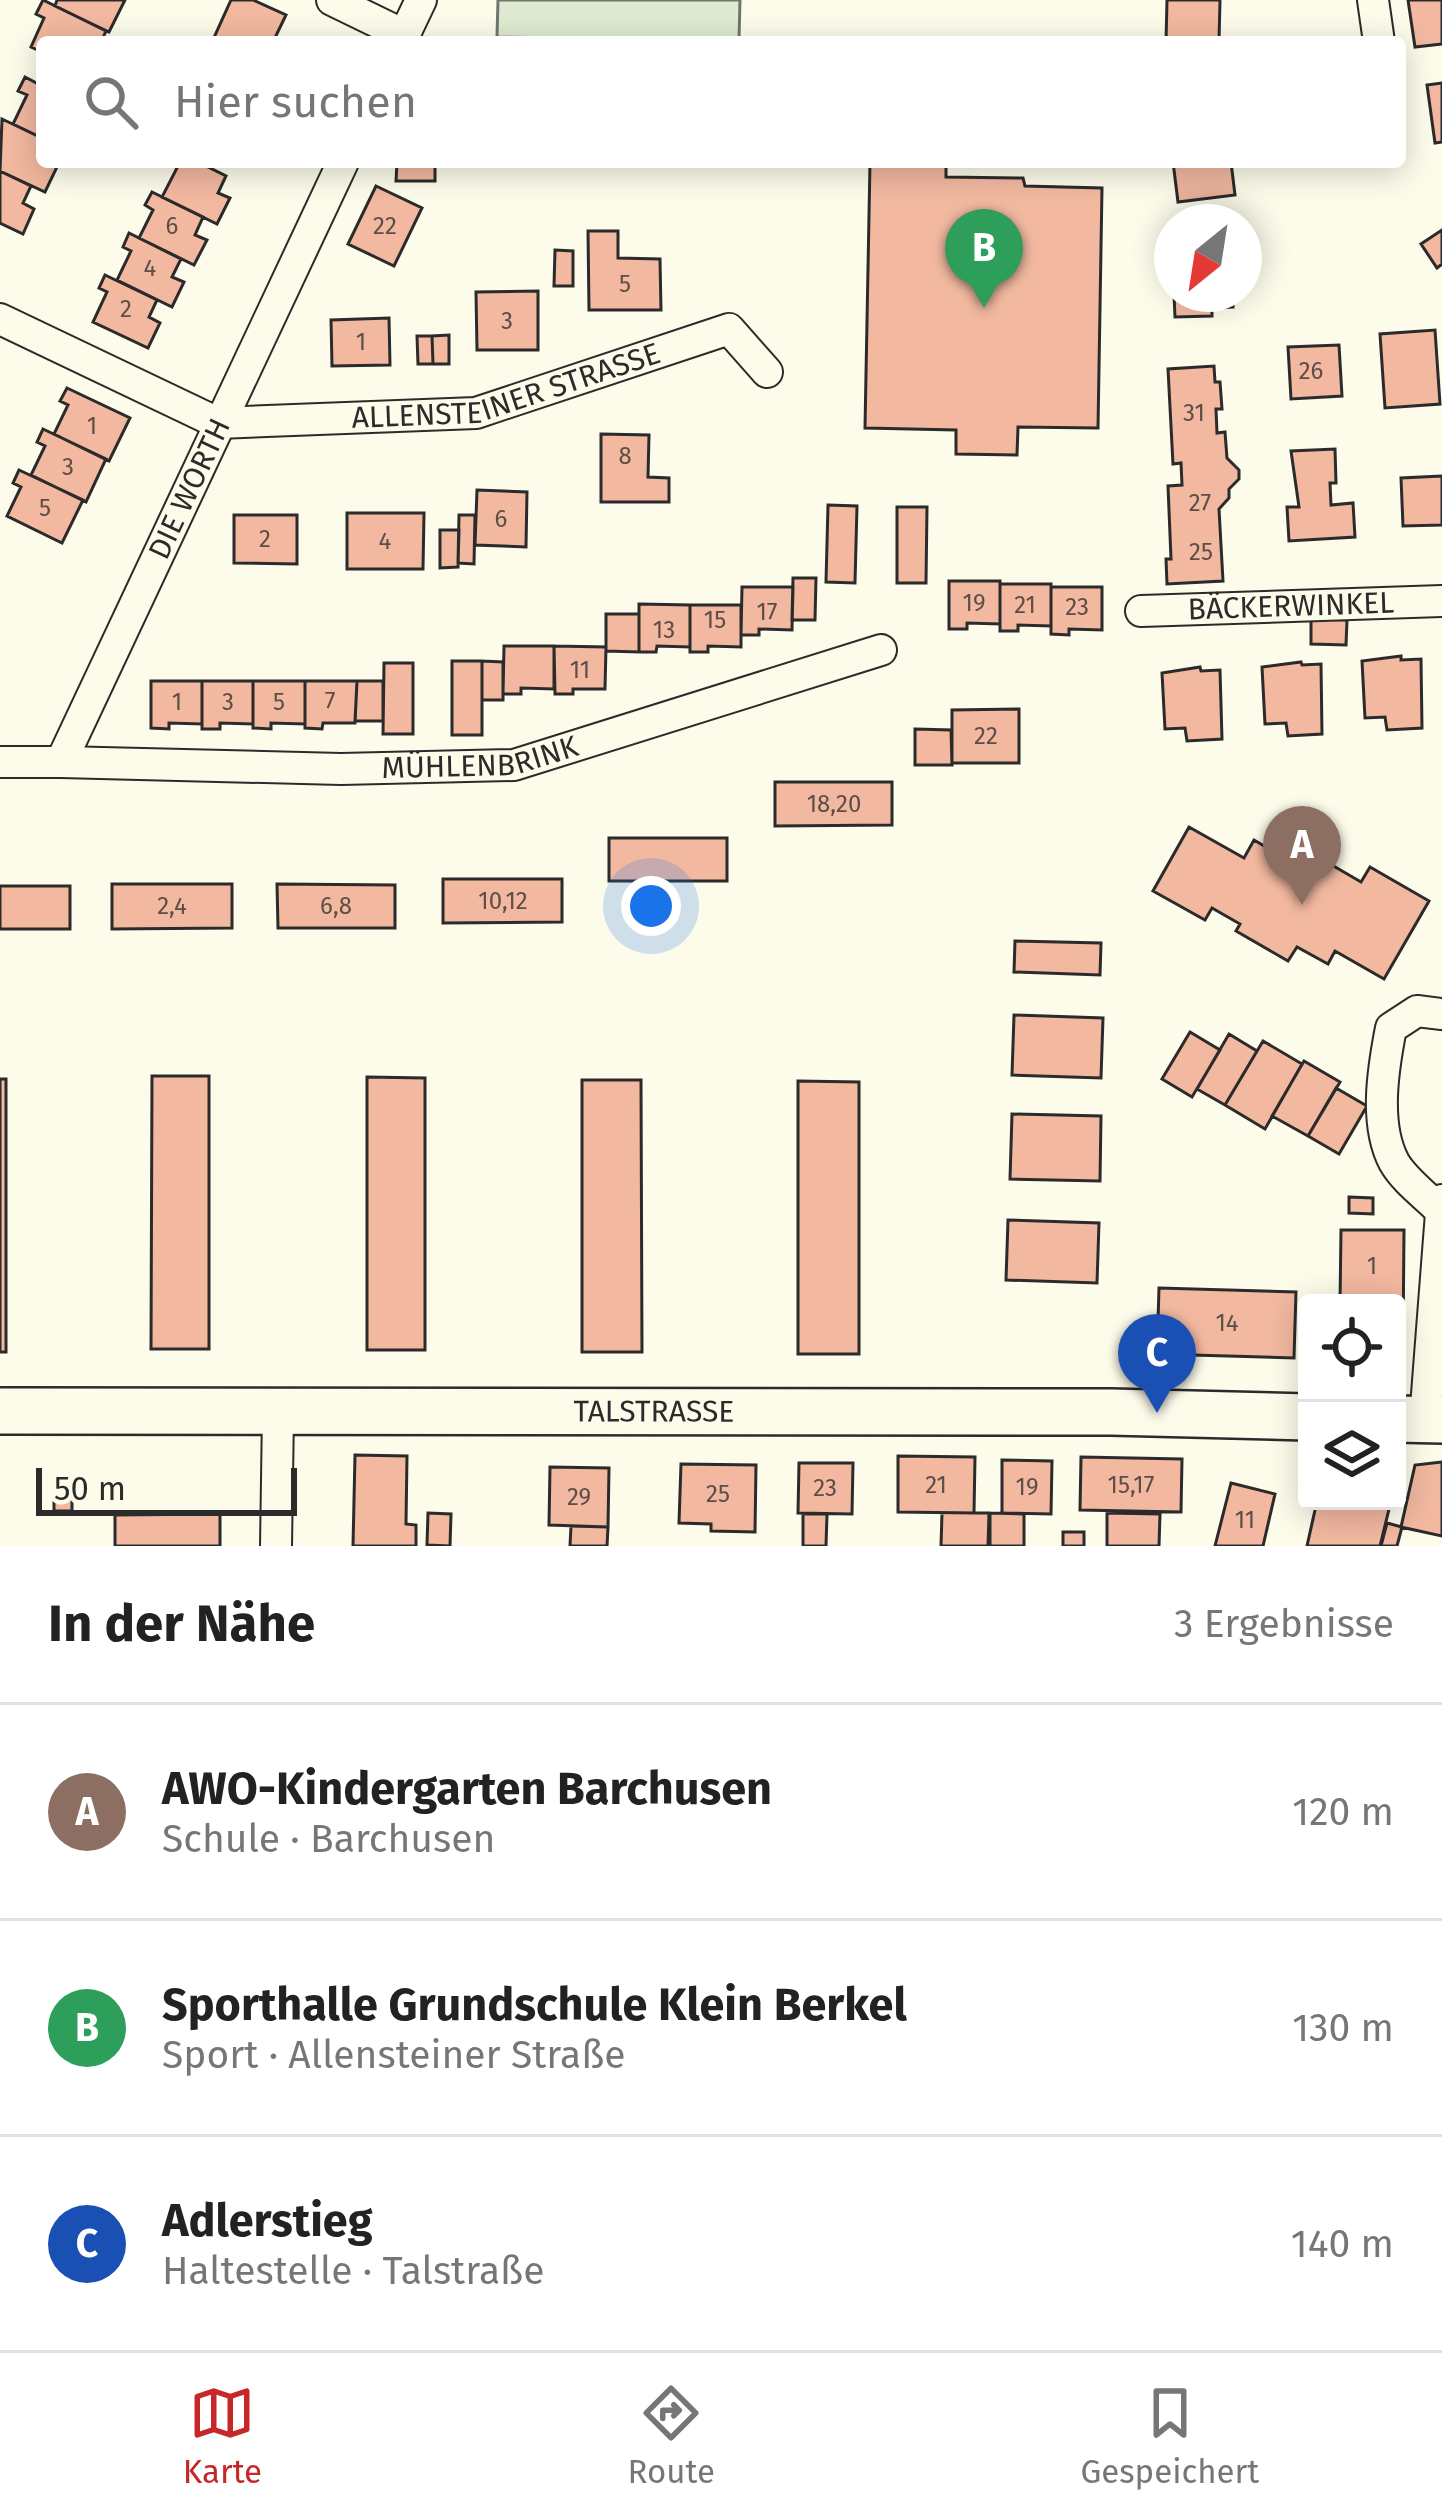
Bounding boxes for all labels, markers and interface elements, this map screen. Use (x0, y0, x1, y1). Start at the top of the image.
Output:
search box (36, 36, 1406, 168)
icon: search (78, 69, 144, 135)
text: Hier suchen (174, 75, 417, 129)
north arrow (1154, 204, 1262, 312)
pin: B (945, 209, 1023, 308)
house number: 6 (166, 212, 178, 240)
house number: 22 (373, 212, 397, 240)
house number: 4 (144, 254, 157, 282)
house number: 5 (619, 270, 631, 298)
house number: 2 (120, 295, 132, 323)
house number: 3 (501, 307, 513, 335)
house number: 1 (356, 328, 366, 356)
street label: ALLENSTEINER STRASSE (351, 335, 665, 436)
house number: 26 (1299, 357, 1323, 385)
house number: 31 (1183, 399, 1205, 427)
house number: 1 (87, 412, 97, 440)
street label: DIE WORTH (141, 413, 238, 565)
house number: 8 (618, 442, 632, 470)
house number: 3 (62, 453, 74, 481)
house number: 27 (1189, 489, 1211, 517)
house number: 5 (39, 494, 51, 522)
house number: 6 (495, 505, 507, 533)
house number: 2 (259, 525, 271, 553)
house number: 4 (379, 527, 392, 555)
house number: 25 (1189, 538, 1213, 566)
street label: BÄCKERWINKEL (1187, 585, 1395, 627)
house number: 19 (963, 589, 986, 617)
house number: 21 (1014, 591, 1036, 619)
house number: 23 (1065, 593, 1089, 621)
house number: 17 (756, 598, 778, 626)
house number: 15 (704, 606, 726, 634)
house number: 13 (653, 616, 675, 644)
house number: 11 (570, 656, 590, 684)
house number: 7 (325, 687, 335, 715)
house number: 1 (172, 688, 182, 716)
house number: 3 (222, 688, 234, 716)
house number: 5 (273, 688, 285, 716)
house number: 22 (974, 722, 998, 750)
street label: MÜHLENBRINK (381, 728, 583, 786)
house number: 18,20 (807, 790, 861, 818)
pin: A (1263, 806, 1341, 905)
your location (621, 876, 681, 936)
house number: 10,12 (478, 887, 528, 915)
house number: 2,4 (157, 892, 187, 920)
house number: 6,8 (320, 892, 352, 920)
house number: 1 (1367, 1252, 1377, 1280)
map controls (1298, 1294, 1406, 1510)
button: locate (1298, 1294, 1406, 1402)
house number: 14 (1215, 1309, 1239, 1337)
pin: C (1118, 1314, 1196, 1413)
street label: TALSTRASSE (574, 1394, 734, 1430)
button: layers (1298, 1402, 1406, 1510)
scale bar (36, 1462, 297, 1515)
text: 50 m (54, 1469, 126, 1509)
house number: 21 (925, 1471, 947, 1499)
house number: 15,17 (1108, 1471, 1154, 1499)
house number: 19 (1016, 1473, 1039, 1501)
house number: 23 (813, 1474, 837, 1502)
house number: 25 (706, 1480, 730, 1508)
house number: 29 (567, 1483, 591, 1511)
house number: 11 (1235, 1506, 1255, 1534)
text: In der Nähe (48, 1593, 315, 1655)
text: 3 Ergebnisse (1174, 1601, 1394, 1647)
text: AWO-Kindergarten Barchusen (162, 1762, 772, 1816)
text: A (75, 1789, 99, 1835)
text: 120 m (1292, 1789, 1394, 1835)
text: Schule · Barchusen (162, 1816, 495, 1862)
text: Sporthalle Grundschule Klein Berkel (162, 1978, 907, 2032)
text: B (75, 2005, 99, 2051)
text: 130 m (1292, 2005, 1394, 2051)
text: Sport · Allensteiner Straße (162, 2032, 626, 2078)
text: Adlerstieg (162, 2194, 372, 2248)
text: C (76, 2221, 98, 2267)
text: 140 m (1291, 2221, 1394, 2267)
text: Haltestelle · Talstraße (162, 2248, 544, 2294)
tab: Karte (183, 2380, 262, 2492)
tab: Route (628, 2380, 715, 2492)
tab: Gespeichert (1080, 2380, 1259, 2492)

